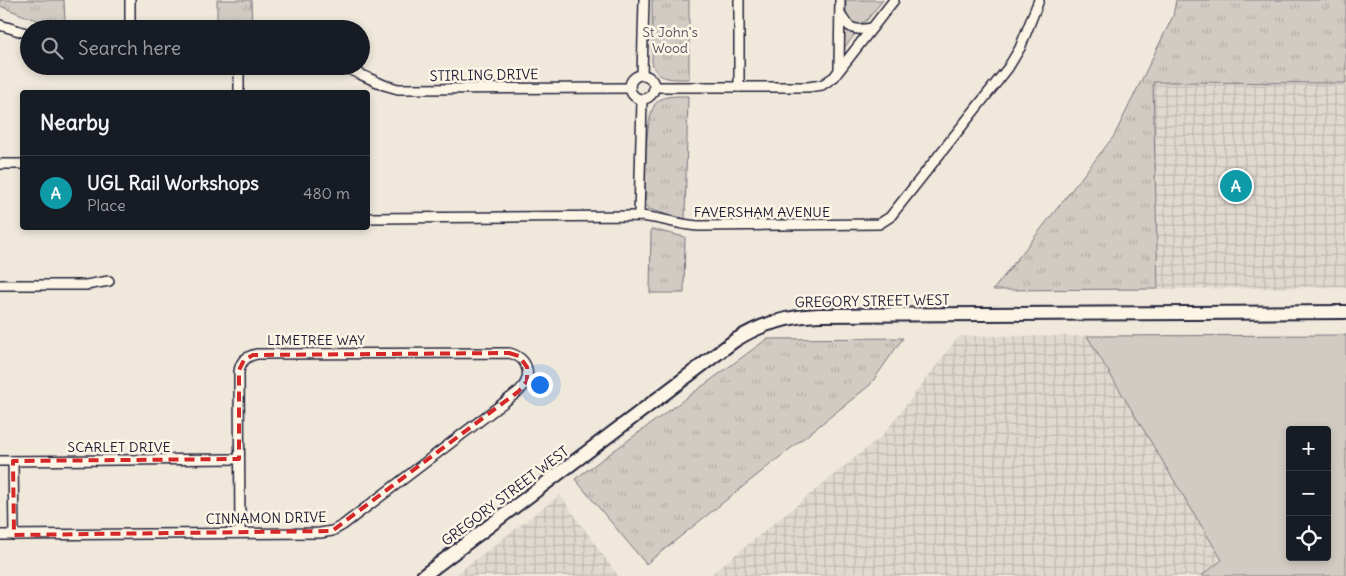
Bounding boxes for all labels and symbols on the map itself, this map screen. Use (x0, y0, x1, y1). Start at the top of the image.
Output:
park label: St John's Wood (642, 23, 698, 57)
street label: STIRLING DRIVE (429, 65, 539, 85)
pin: A (1220, 167, 1252, 205)
street label: FAVERSHAM AVENUE (694, 203, 830, 221)
street label: GREGORY STREET WEST (794, 291, 950, 311)
street label: LIMETREE WAY (267, 331, 365, 349)
your location (527, 372, 553, 398)
street label: SCARLET DRIVE (67, 438, 171, 456)
street label: GREGORY STREET WEST (438, 442, 572, 550)
street label: CINNAMON DRIVE (205, 508, 327, 528)

